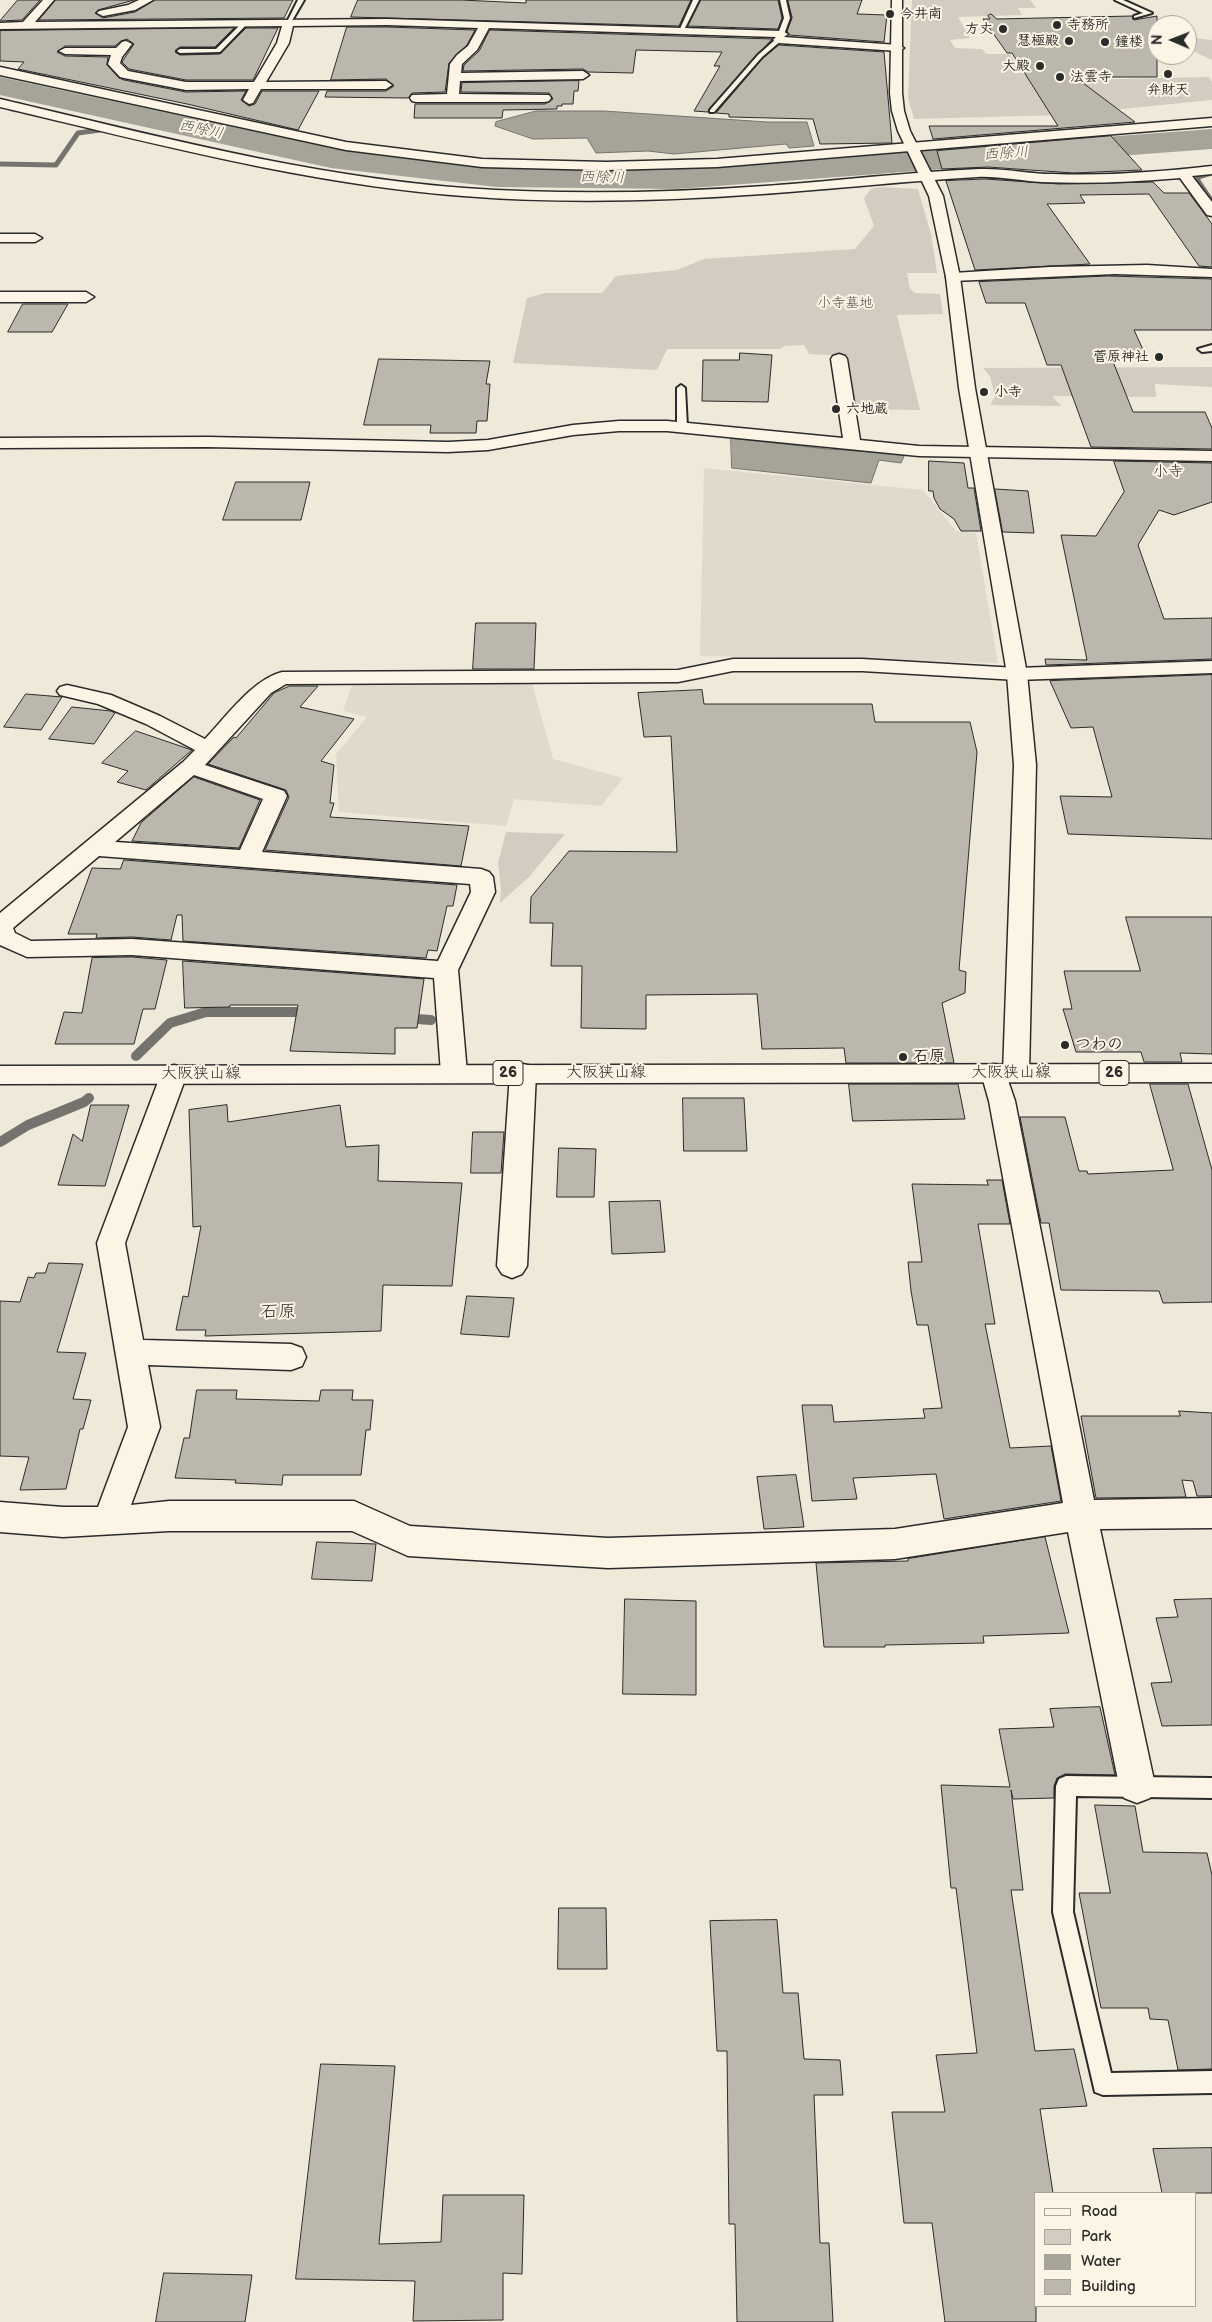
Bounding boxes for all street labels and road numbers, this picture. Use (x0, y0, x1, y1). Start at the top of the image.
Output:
road number: 26 (493, 1060, 523, 1086)
road number: 26 (1099, 1060, 1129, 1086)
street label: 大阪狭山線 (566, 1063, 646, 1083)
street label: 大阪狭山線 (971, 1063, 1051, 1083)
street label: 大阪狭山線 (161, 1064, 241, 1084)

